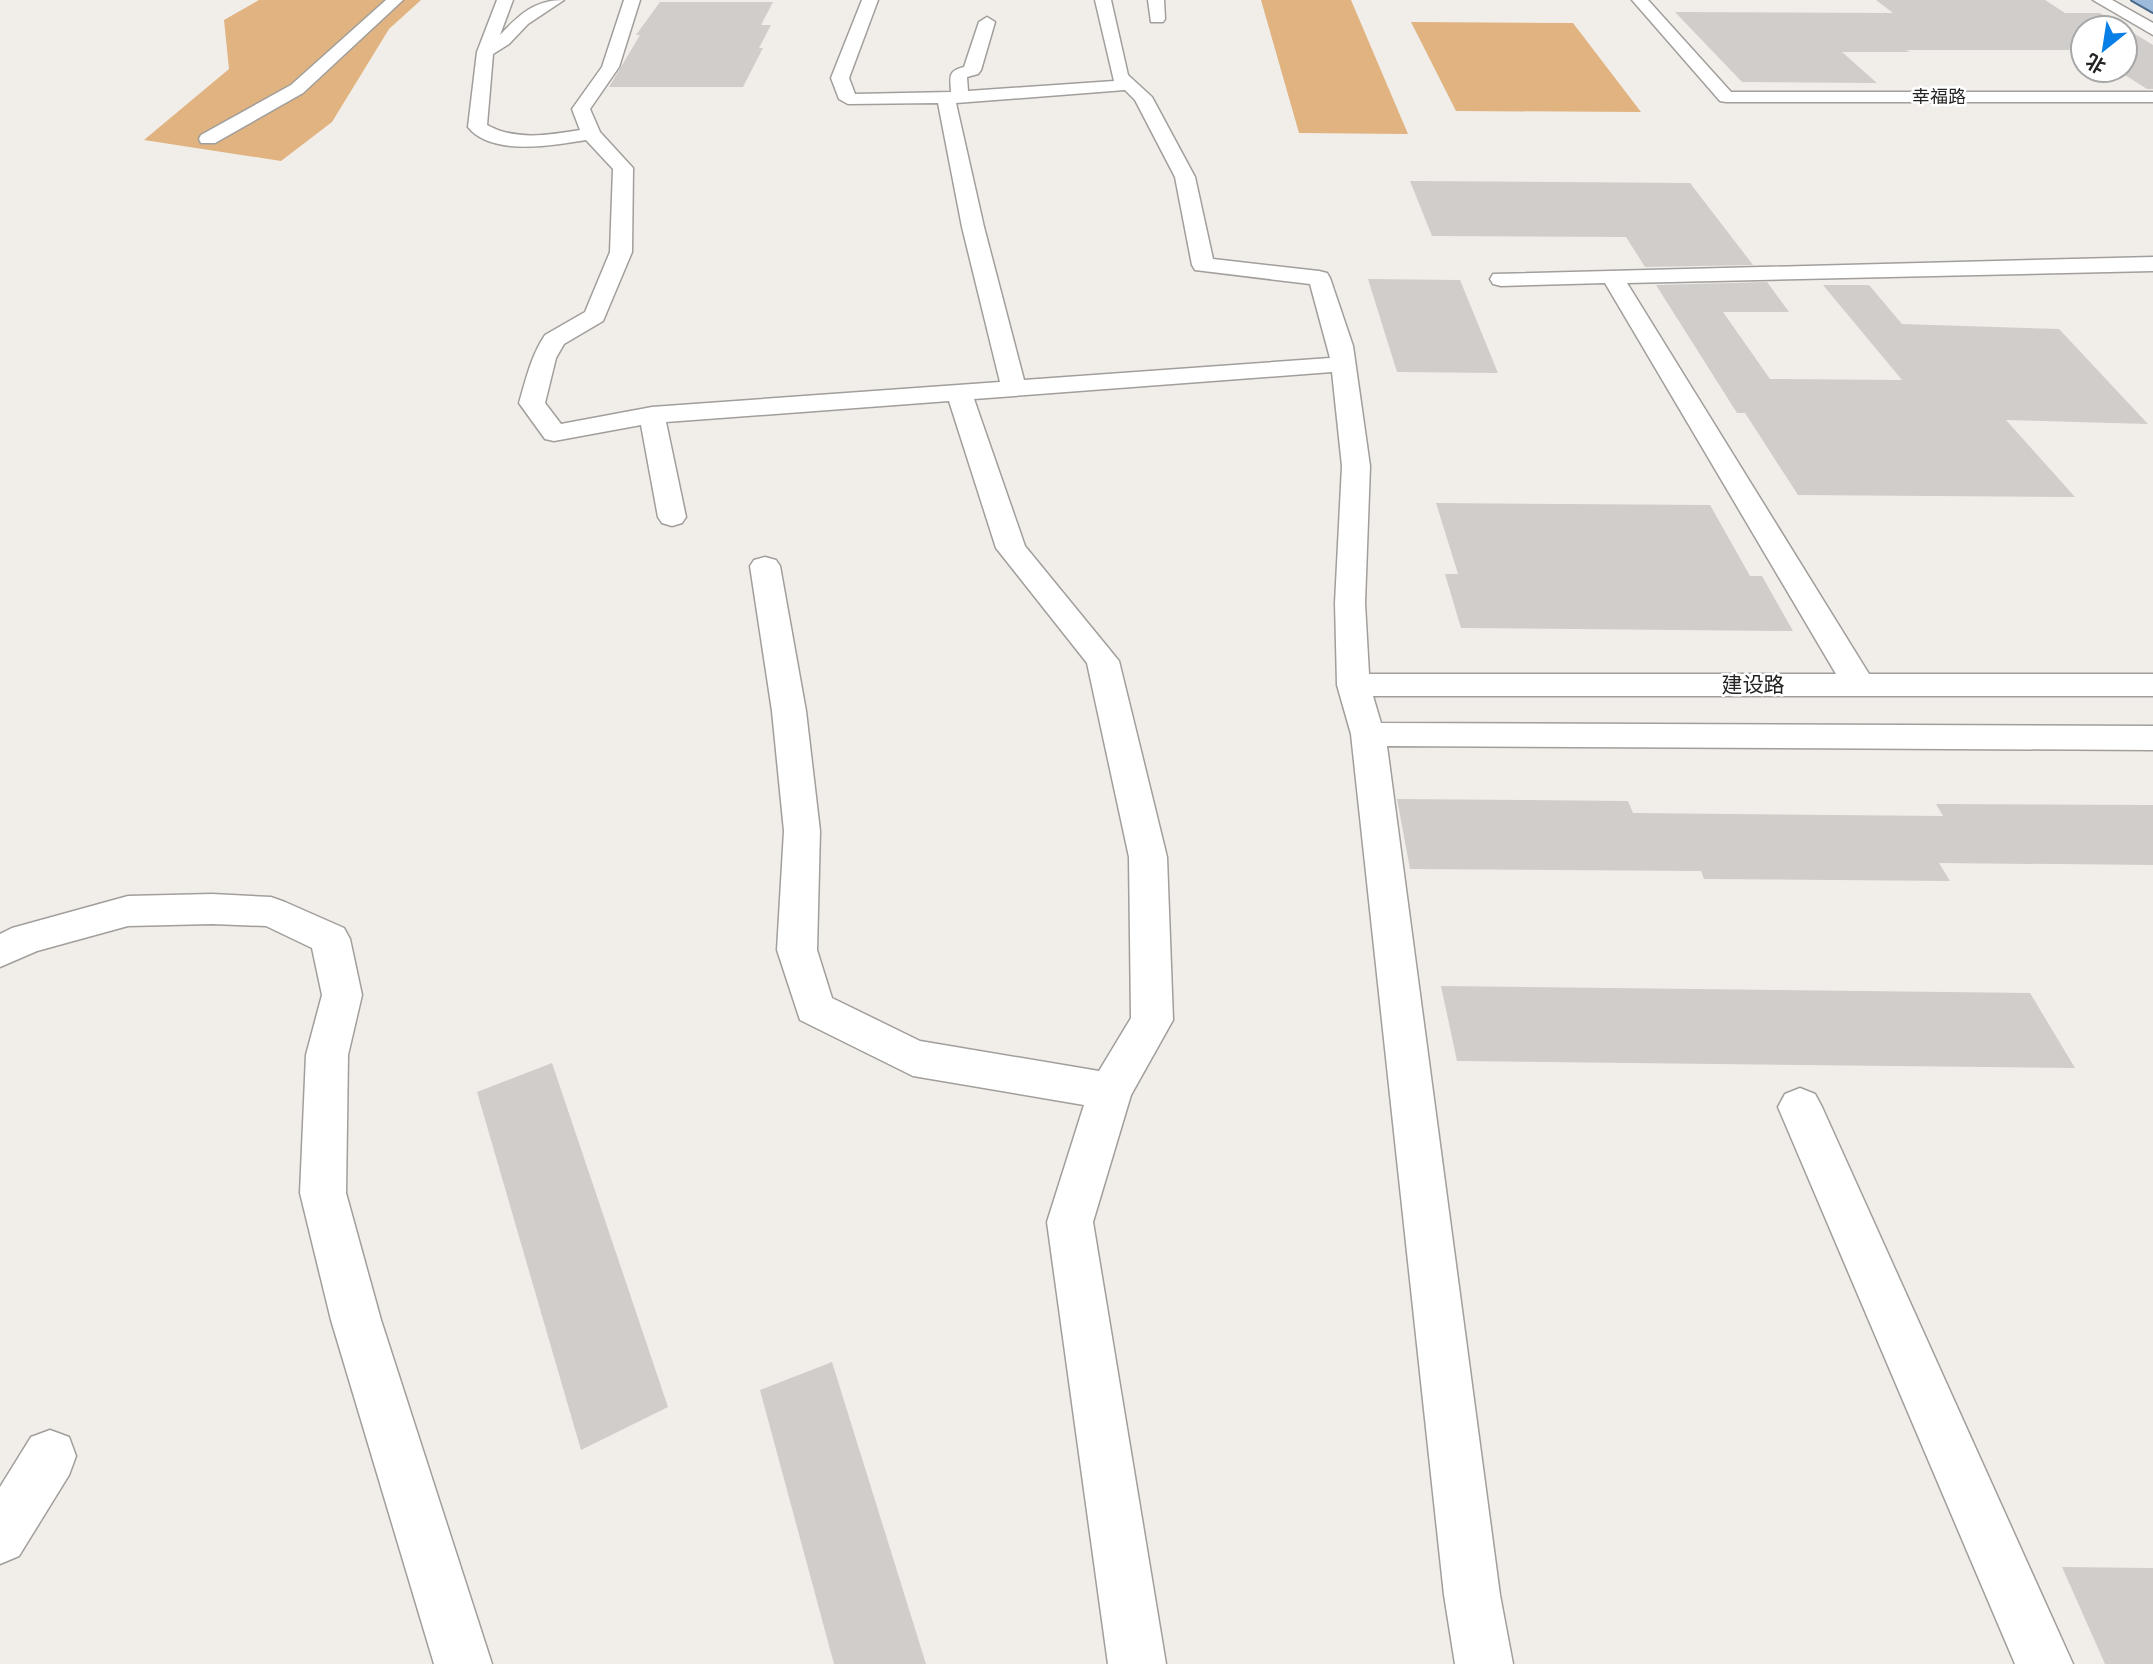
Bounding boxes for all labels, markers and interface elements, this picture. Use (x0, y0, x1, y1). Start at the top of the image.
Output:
north arrow (2069, 14, 2139, 84)
text: 北 (2081, 47, 2111, 79)
street label: 幸福路 (1912, 85, 1966, 109)
street label: 建设路 (1722, 671, 1785, 699)

